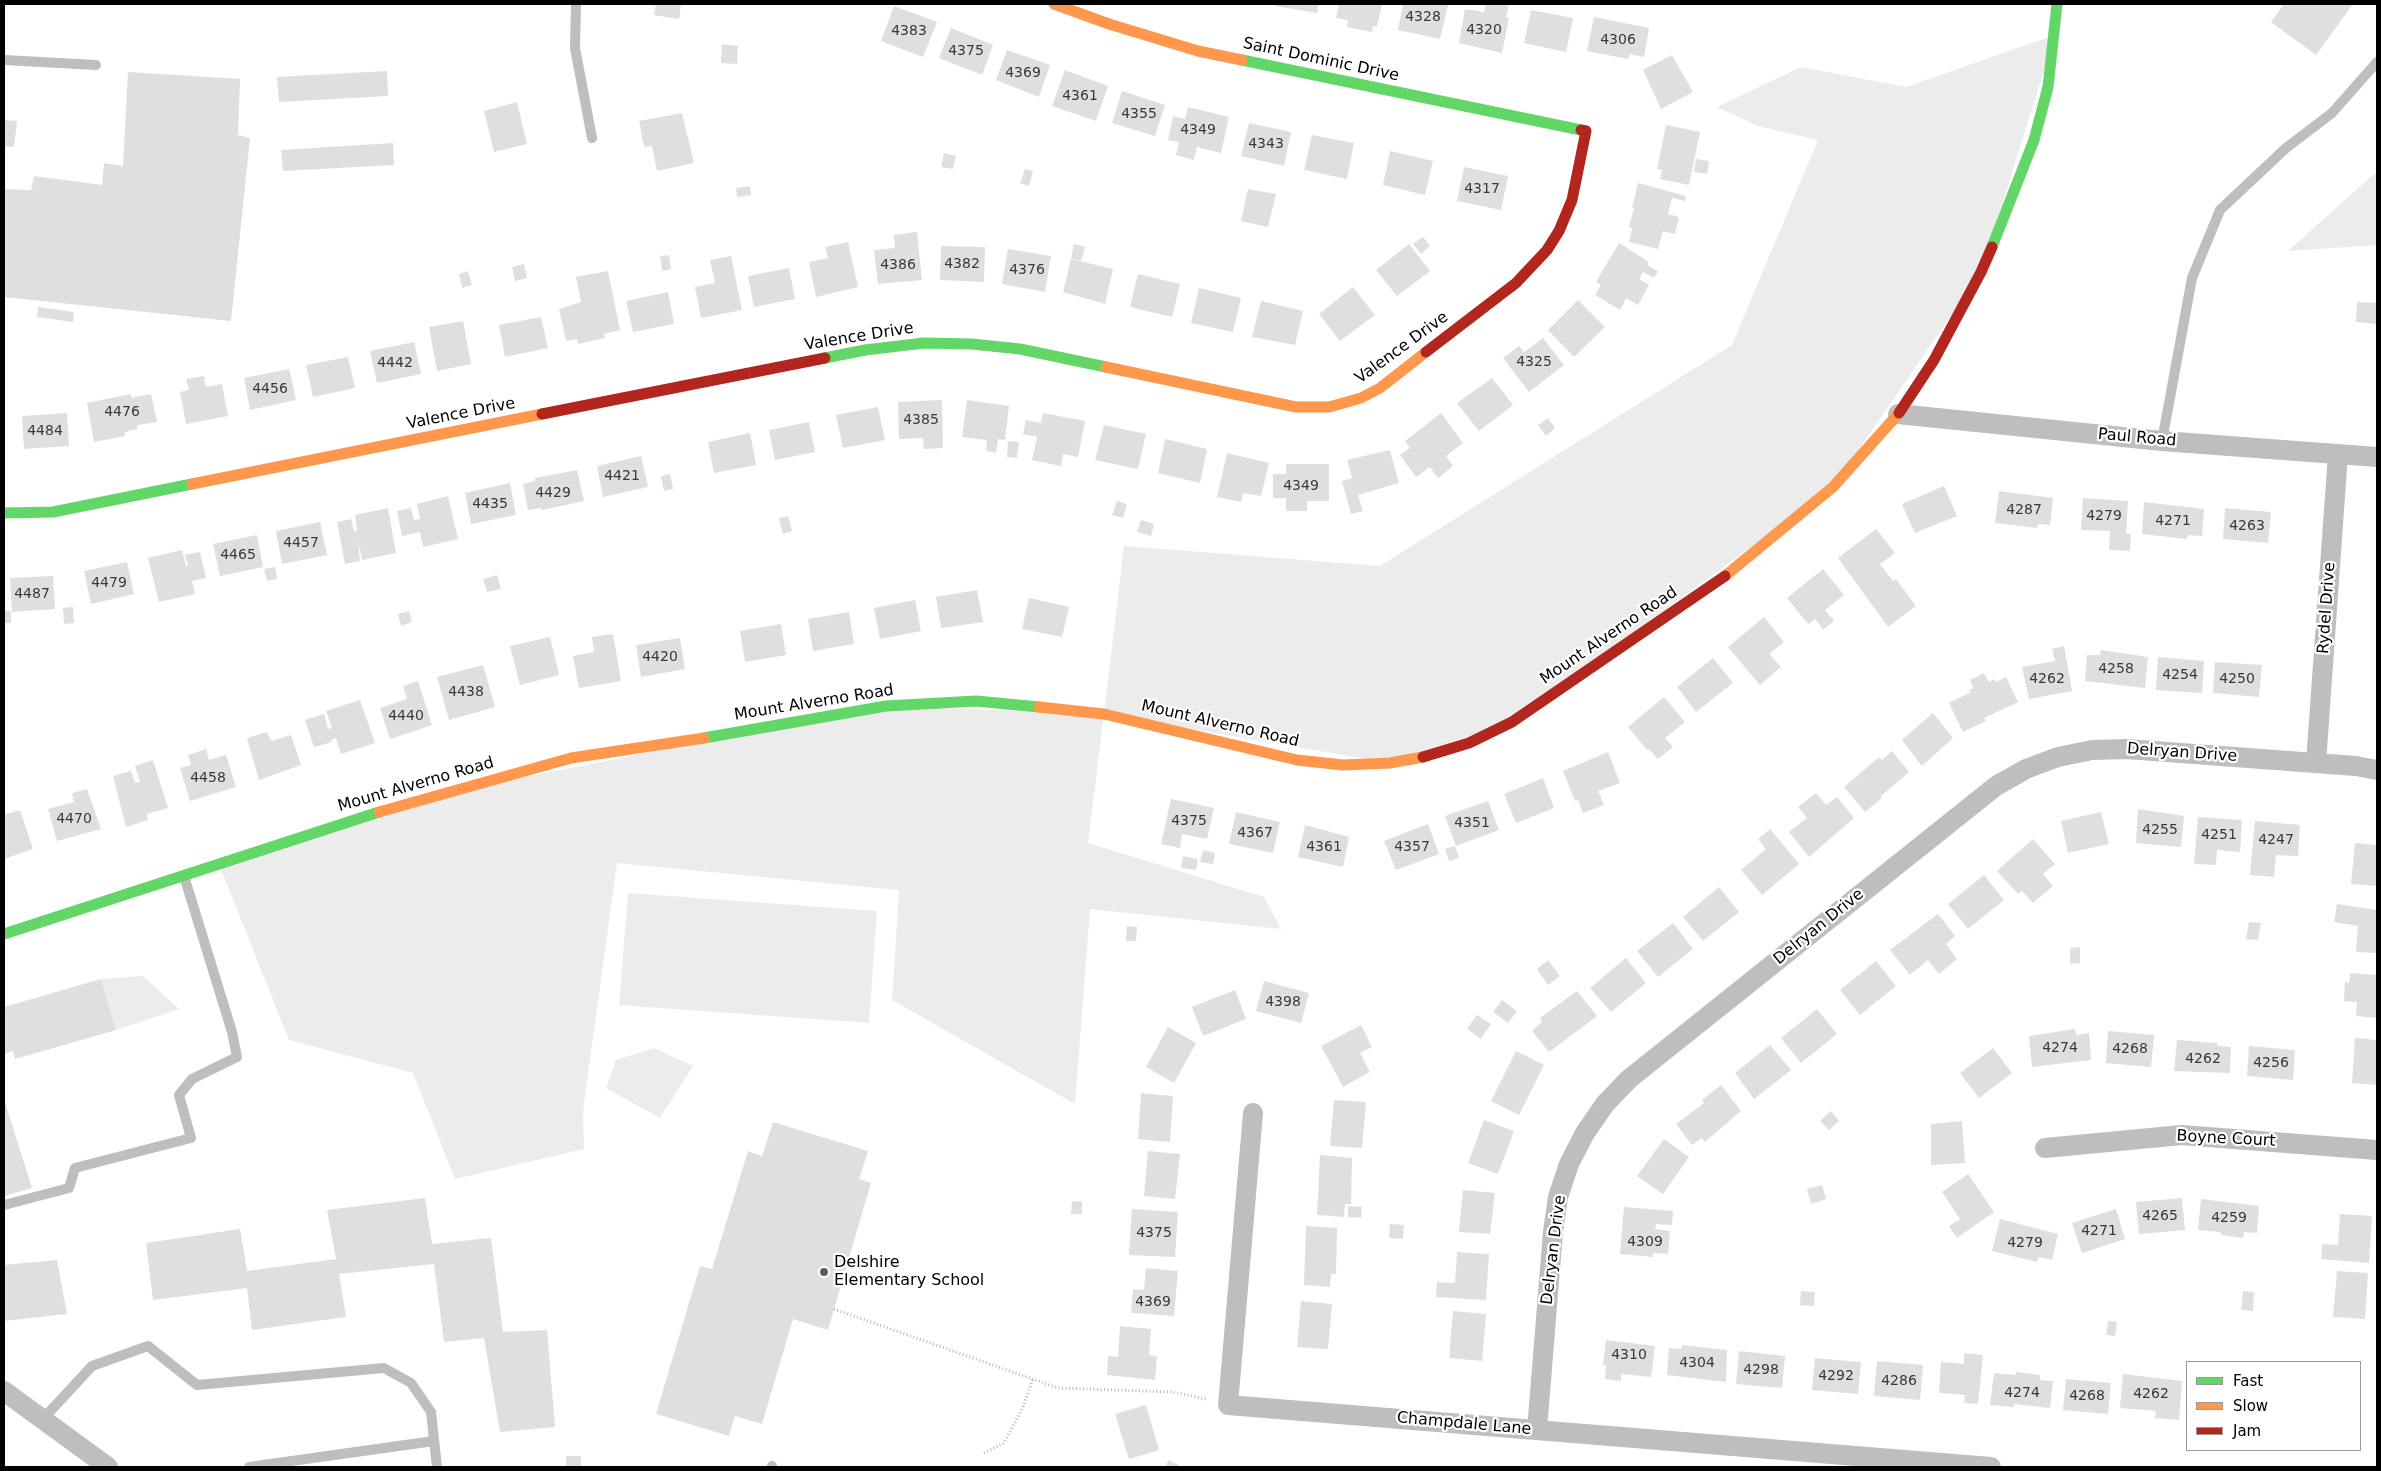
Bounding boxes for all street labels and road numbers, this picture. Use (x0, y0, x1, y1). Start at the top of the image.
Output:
street label: Saint Dominic Drive (1241, 34, 1401, 86)
street label: Valence Drive (1352, 308, 1452, 388)
street label: Valence Drive (803, 319, 915, 355)
street label: Valence Drive (405, 394, 517, 434)
street label: Paul Road (2097, 425, 2177, 451)
street label: Rydel Drive (2314, 561, 2340, 655)
street label: Mount Alverno Road (1537, 583, 1681, 689)
street label: Mount Alverno Road (733, 681, 895, 725)
street label: Mount Alverno Road (1139, 696, 1301, 752)
street label: Delryan Drive (2126, 740, 2238, 766)
street label: Mount Alverno Road (336, 754, 496, 816)
street label: Delryan Drive (1770, 885, 1868, 969)
street label: Boyne Court (2176, 1127, 2276, 1151)
street label: Delryan Drive (1538, 1194, 1570, 1306)
street label: Champdale Lane (1396, 1409, 1532, 1439)

